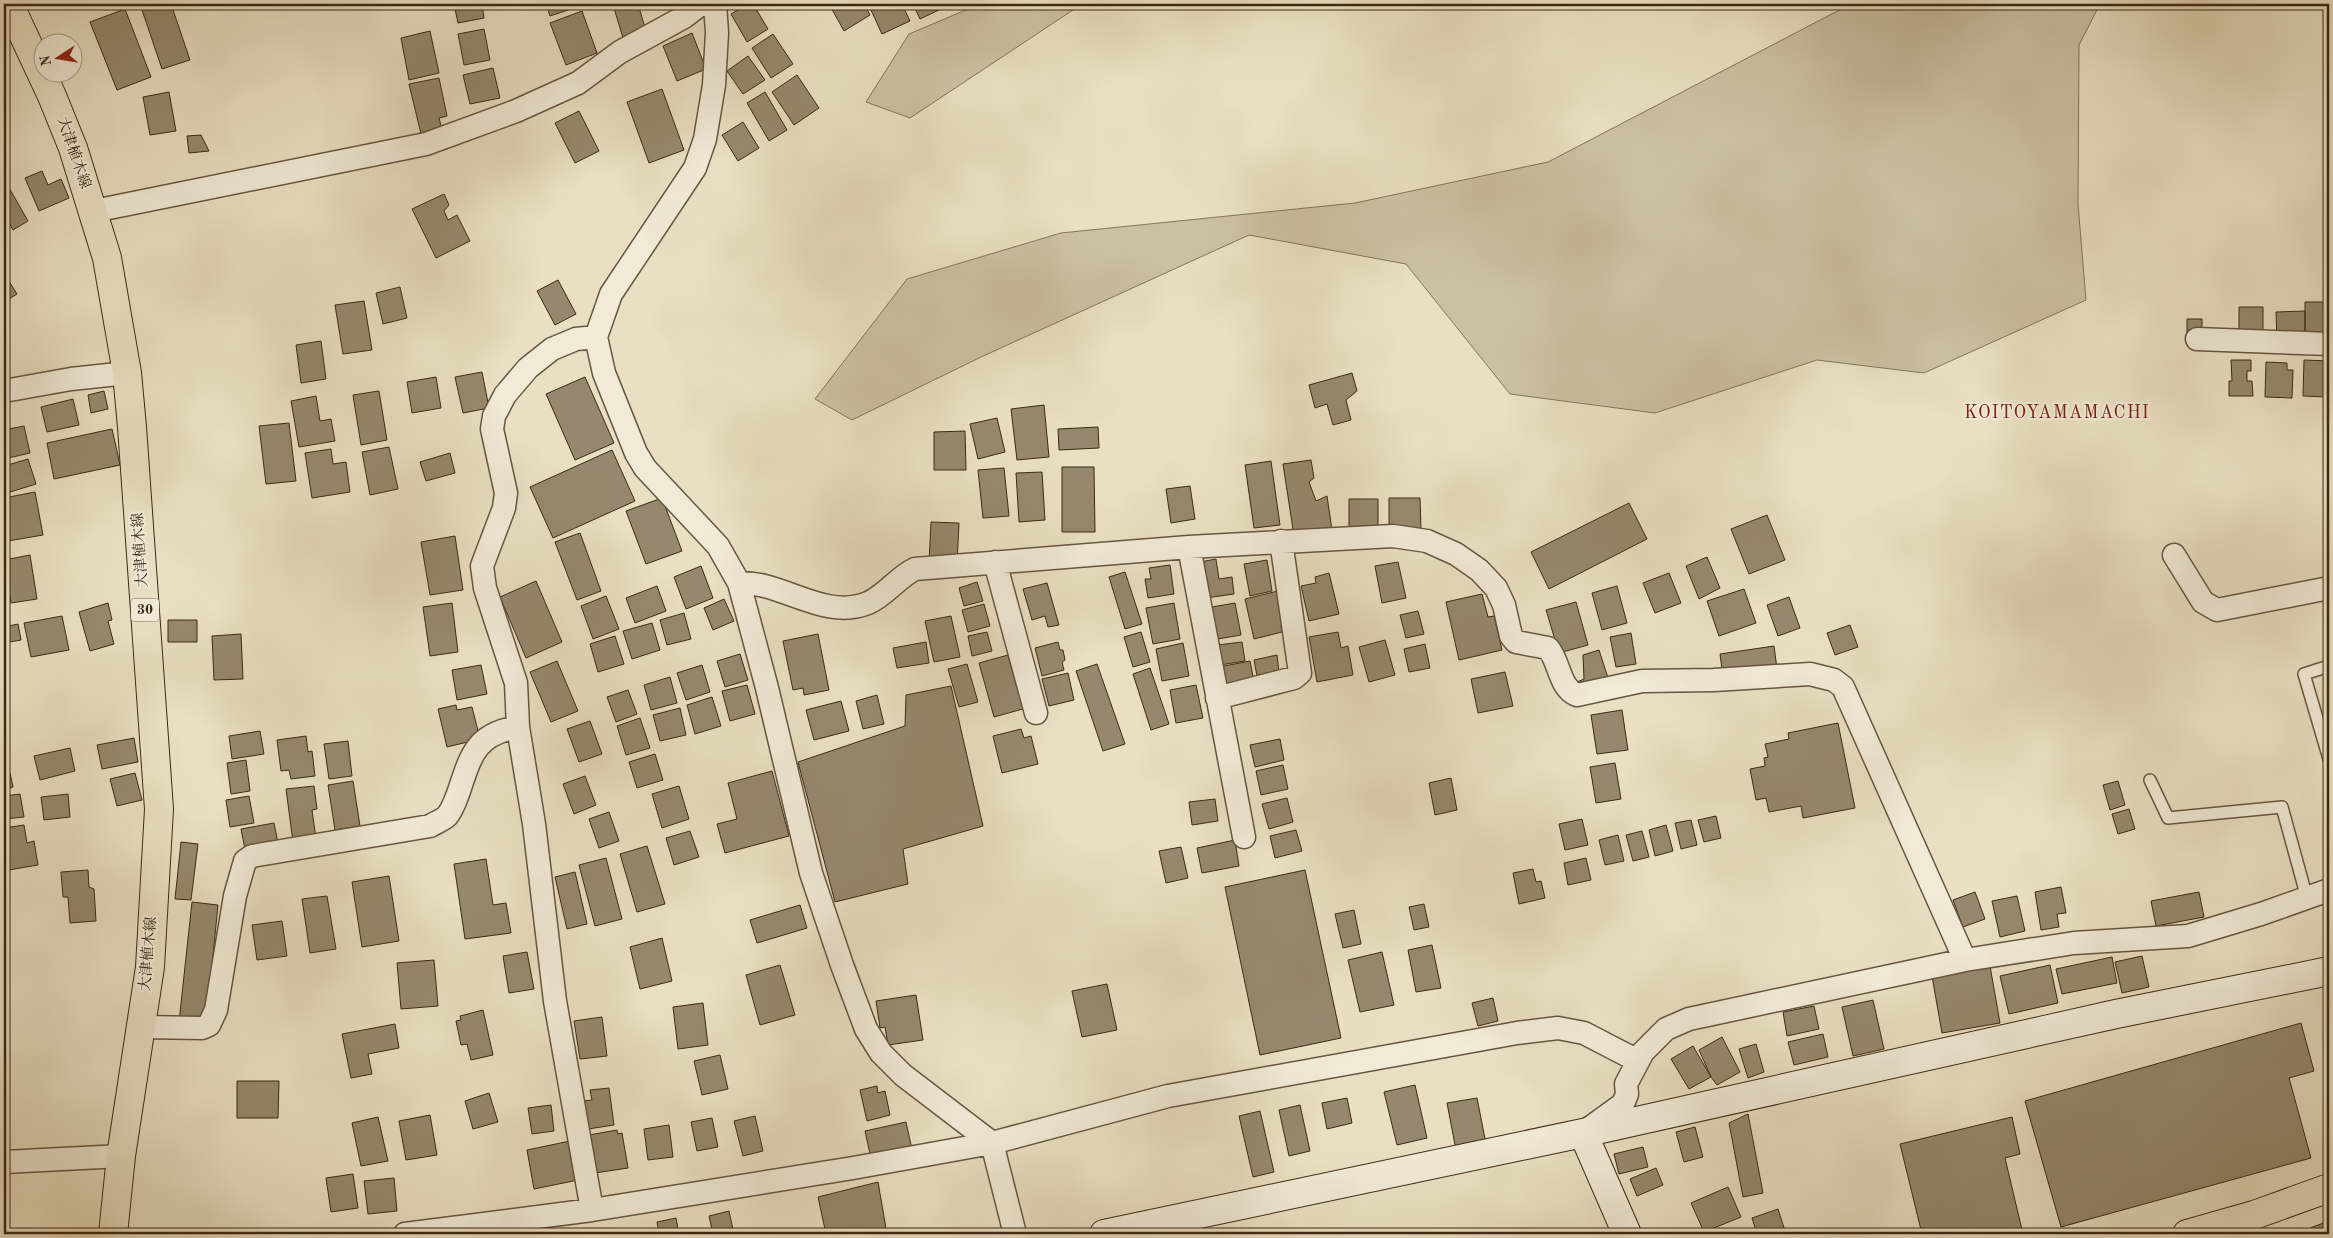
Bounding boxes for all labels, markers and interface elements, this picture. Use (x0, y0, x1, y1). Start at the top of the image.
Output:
north arrow (32, 32, 82, 82)
text: N (38, 54, 54, 67)
street label: 大津植木線 (54, 114, 94, 191)
district label: KOITOYAMAMACHI (1964, 404, 2150, 422)
street label: 大津植木線 (129, 512, 151, 588)
road number: 30 (131, 598, 159, 622)
street label: 大津植木線 (136, 916, 160, 992)

